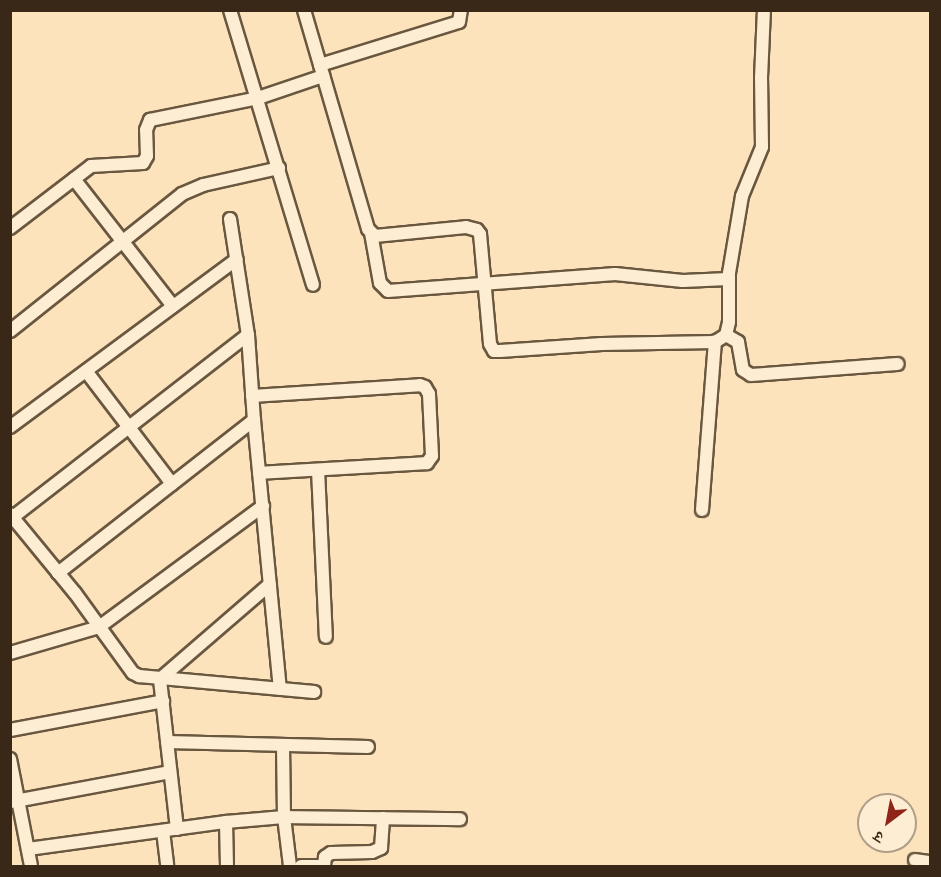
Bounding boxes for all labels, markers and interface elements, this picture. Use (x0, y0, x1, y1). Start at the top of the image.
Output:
north arrow (857, 793, 917, 853)
text: उ (870, 827, 887, 847)

